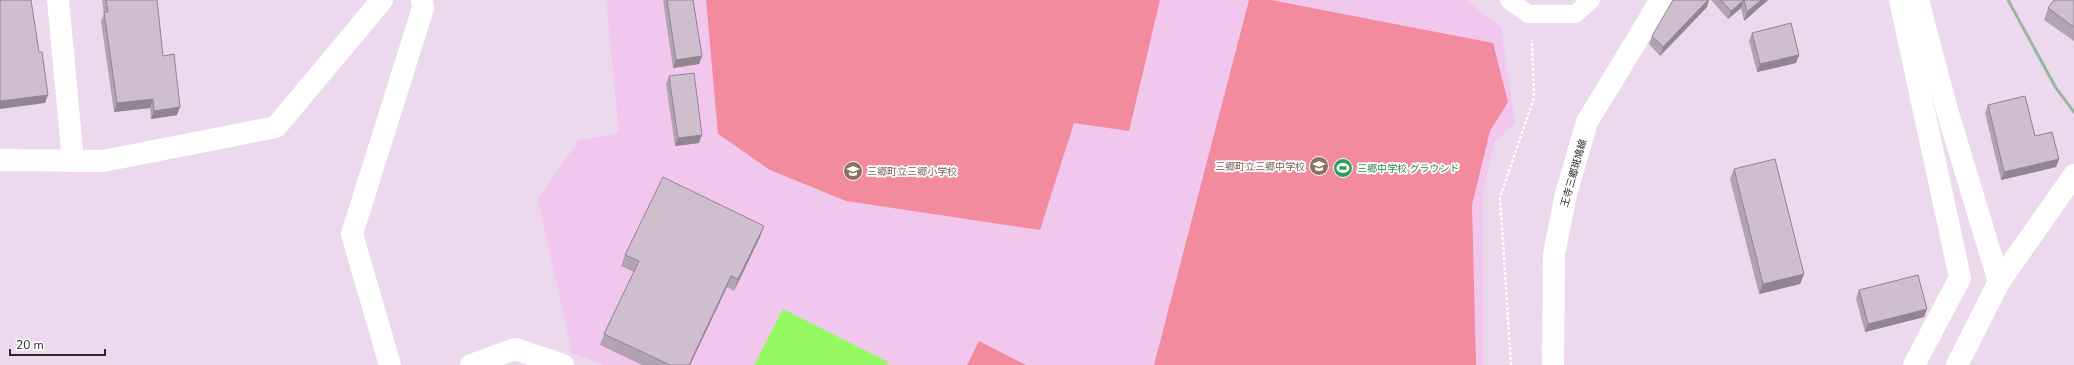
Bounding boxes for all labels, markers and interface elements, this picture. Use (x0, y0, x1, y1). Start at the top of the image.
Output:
street label: 王寺三郷斑鳩線 (1558, 138, 1590, 209)
school or university icon: 三郷町立三郷中学校 (1308, 155, 1330, 177)
sports icon: 三郷中学校 グラウンド (1332, 157, 1354, 179)
school or university icon: 三郷町立三郷小学校 (842, 160, 864, 182)
place label: 三郷町立三郷中学校 (1215, 160, 1305, 174)
place label: 三郷中学校 グラウンド (1357, 162, 1460, 176)
place label: 三郷町立三郷小学校 (867, 165, 957, 179)
scale bar (10, 331, 105, 357)
text: 20 m (16, 337, 44, 353)

